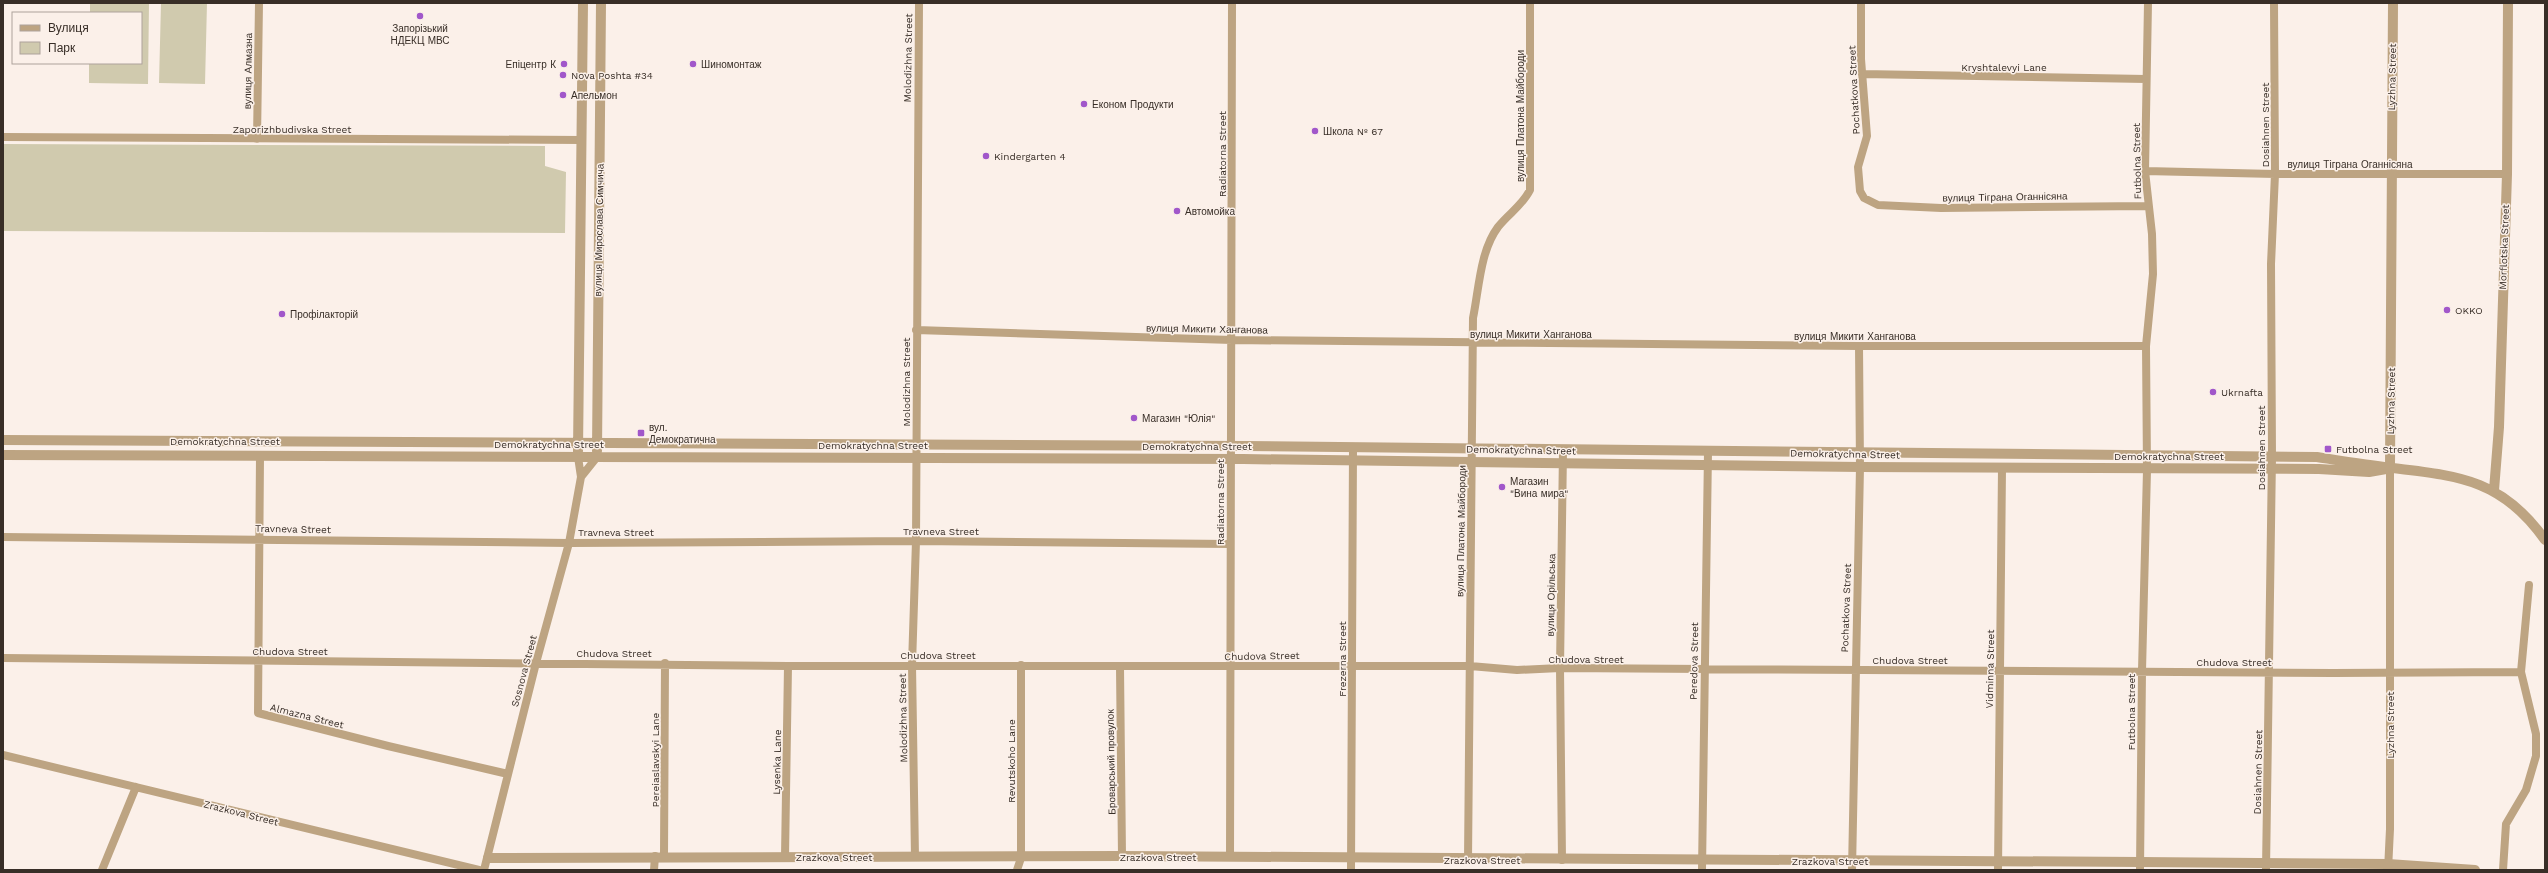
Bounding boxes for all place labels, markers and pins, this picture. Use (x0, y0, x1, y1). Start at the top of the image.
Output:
marker: Запорізький НДЕКЦ МВС (415, 11, 425, 21)
place label: Запорізький НДЕКЦ МВС (390, 23, 450, 46)
place label: Епіцентр К (506, 59, 556, 70)
marker: Епіцентр К (559, 59, 569, 69)
marker: Шиномонтаж (688, 59, 698, 69)
place label: Шиномонтаж (701, 59, 762, 70)
marker: Nova Poshta #34 (558, 70, 568, 80)
place label: Nova Poshta #34 (571, 70, 653, 81)
marker: Апельмон (558, 90, 568, 100)
place label: Апельмон (571, 90, 617, 101)
marker: Економ Продукти (1079, 99, 1089, 109)
place label: Економ Продукти (1092, 99, 1174, 110)
marker: Школа № 67 (1310, 126, 1320, 136)
place label: Школа № 67 (1323, 126, 1383, 137)
marker: Kindergarten 4 (981, 151, 991, 161)
place label: Kindergarten 4 (994, 151, 1066, 162)
marker: Автомойка (1172, 206, 1182, 216)
place label: Автомойка (1185, 206, 1235, 217)
marker: OKKO (2442, 305, 2452, 315)
place label: OKKO (2455, 305, 2483, 316)
marker: Профілакторій (277, 309, 287, 319)
place label: Профілакторій (290, 309, 358, 320)
marker: Ukrnafta (2208, 387, 2218, 397)
place label: Ukrnafta (2221, 387, 2263, 398)
marker: Магазин "Юлія" (1129, 413, 1139, 423)
place label: Магазин "Юлія" (1142, 413, 1215, 424)
place label: вул. Демократична (649, 422, 716, 445)
marker: вул. Демократична (636, 428, 646, 438)
marker: Futbolna Street (2323, 444, 2333, 454)
place label: Futbolna Street (2336, 444, 2413, 455)
place label: Магазин "Вина мира" (1510, 476, 1568, 499)
marker: Магазин "Вина мира" (1497, 482, 1507, 492)

